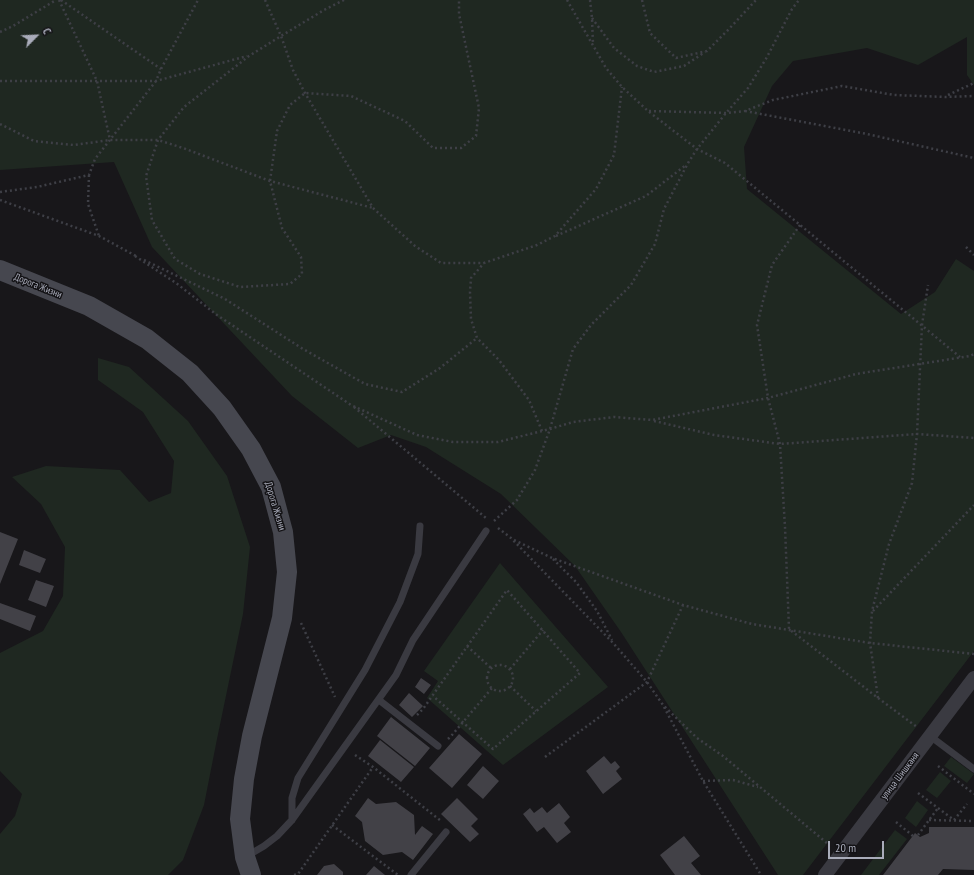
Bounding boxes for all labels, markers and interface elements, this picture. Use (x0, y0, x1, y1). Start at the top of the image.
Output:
north arrow (16, 16, 56, 56)
text: С (40, 26, 54, 36)
street label: Дорога Жизни (12, 271, 64, 301)
street label: Дорога Жизни (262, 480, 288, 532)
street label: улица Шишканя (878, 750, 922, 802)
scale bar (830, 833, 886, 859)
text: 20 m (835, 840, 856, 855)

